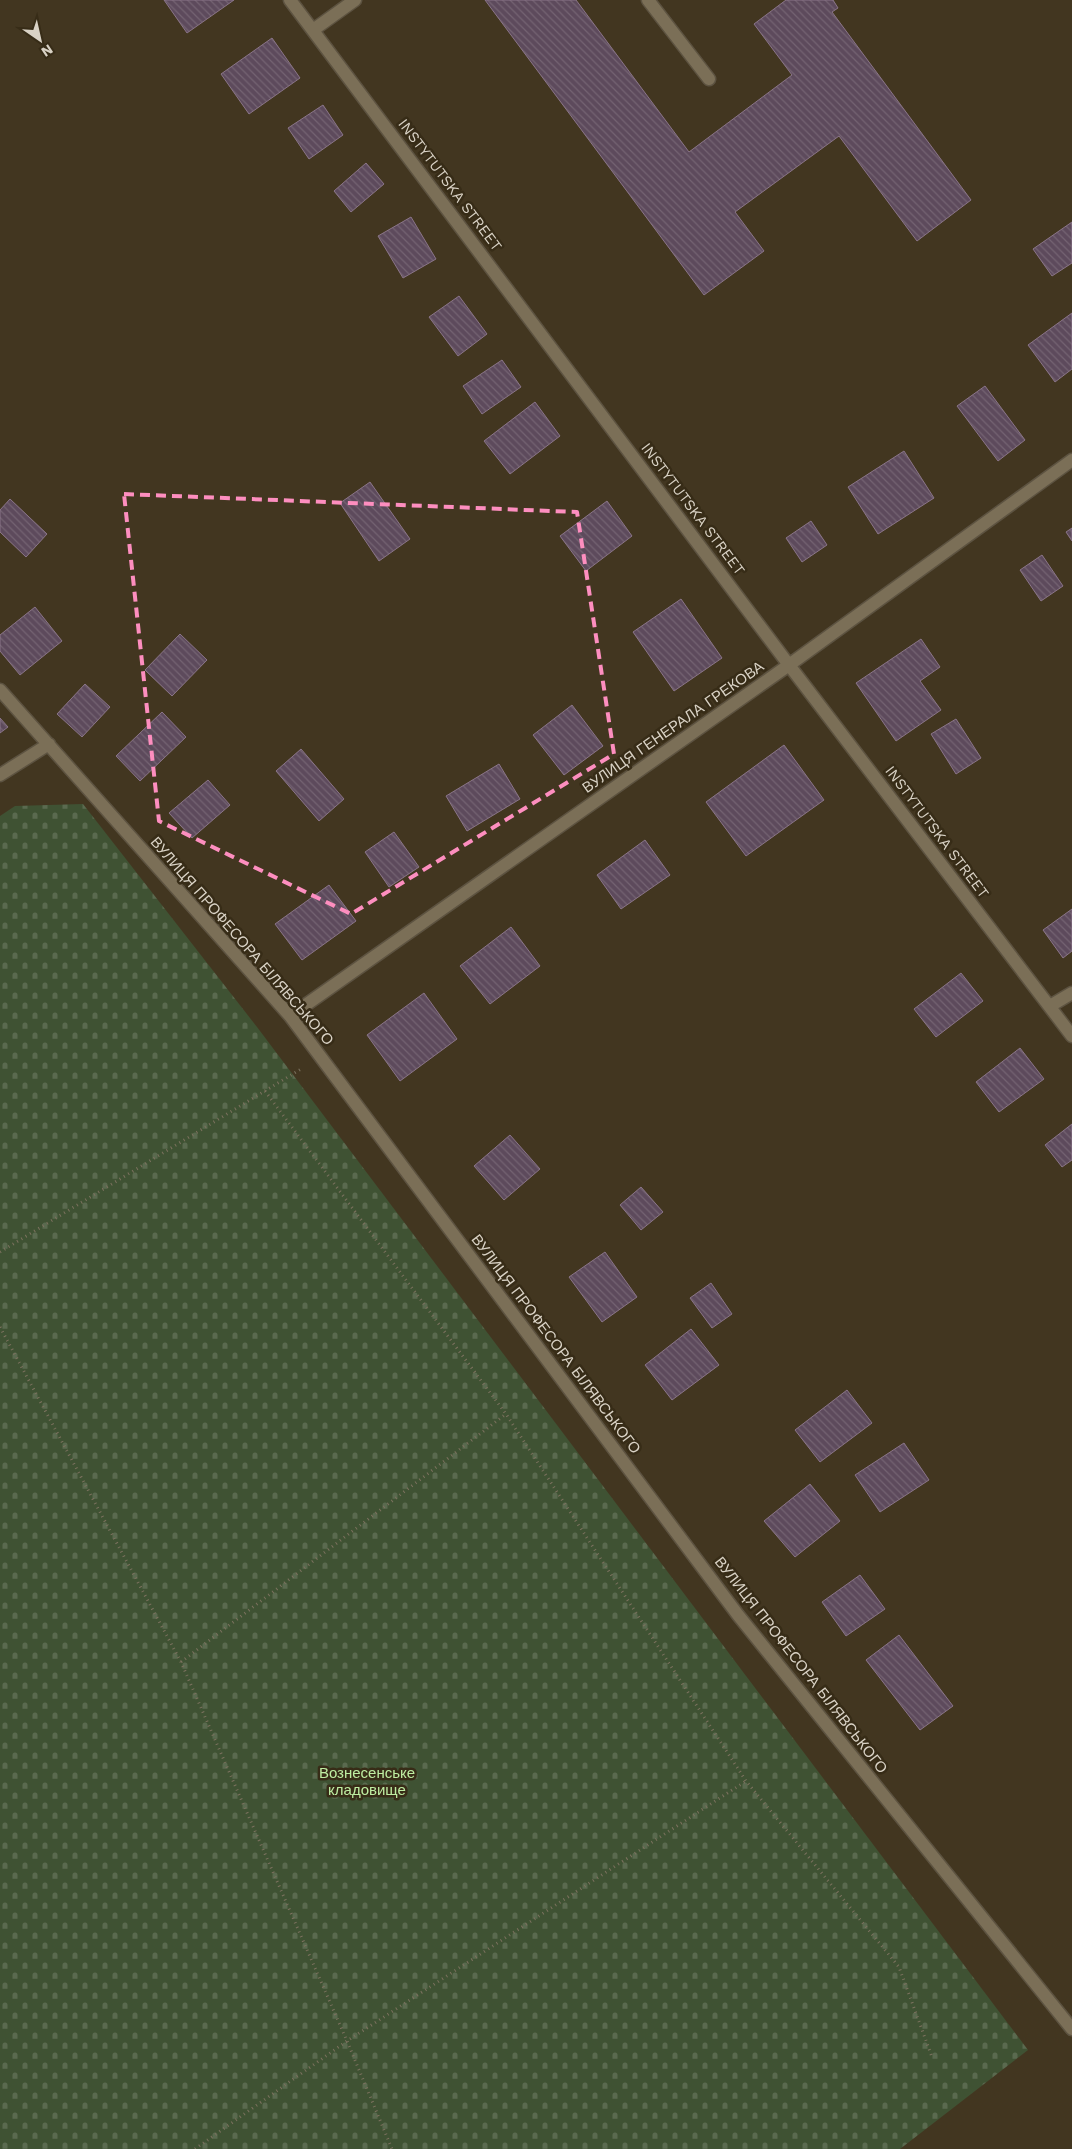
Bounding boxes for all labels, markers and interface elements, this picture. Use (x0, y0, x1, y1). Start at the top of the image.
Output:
north arrow (15, 15, 65, 65)
text: N (38, 41, 56, 60)
street label: INSTYTUTSKA STREET (394, 115, 506, 255)
street label: INSTYTUTSKA STREET (637, 439, 749, 579)
street label: ВУЛИЦЯ ГЕНЕРАЛА ГРЕКОВА (579, 657, 767, 797)
street label: INSTYTUTSKA STREET (881, 762, 993, 902)
street label: ВУЛИЦЯ ПРОФЕСОРА БІЛЯВСЬКОГО (147, 833, 337, 1049)
street label: ВУЛИЦЯ ПРОФЕСОРА БІЛЯВСЬКОГО (468, 1231, 644, 1457)
street label: ВУЛИЦЯ ПРОФЕСОРА БІЛЯВСЬКОГО (711, 1553, 891, 1777)
park label: Вознесенське кладовище (319, 1764, 415, 1799)

